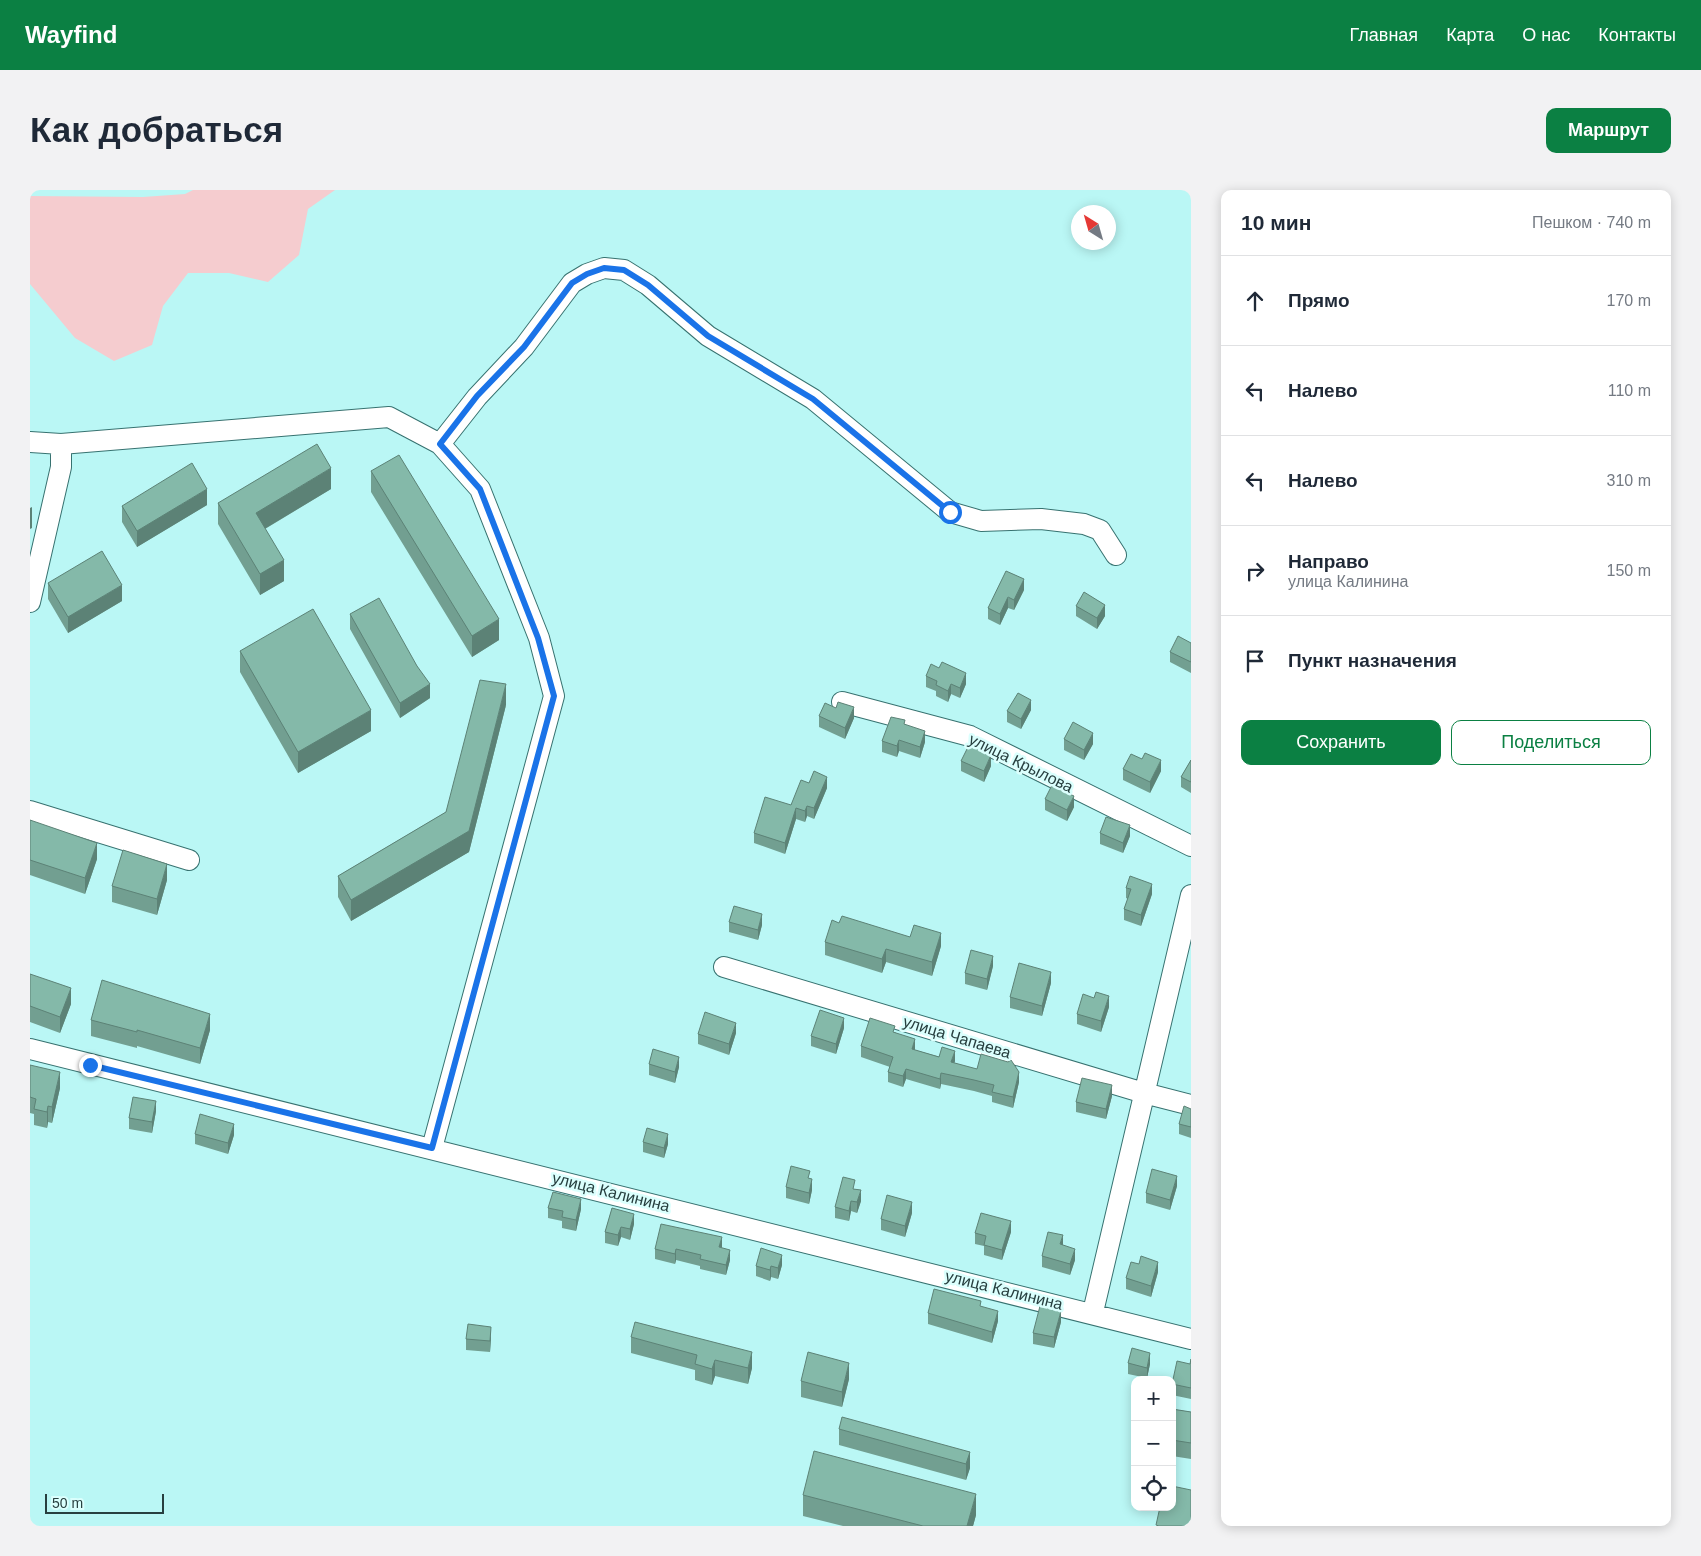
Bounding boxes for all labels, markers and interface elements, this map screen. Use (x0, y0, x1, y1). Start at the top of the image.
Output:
text: Wayfind (25, 21, 117, 48)
text: Главная (1350, 25, 1418, 45)
text: Карта (1446, 25, 1494, 45)
text: О нас (1522, 25, 1570, 45)
text: Контакты (1598, 25, 1676, 45)
button: Маршрут (1546, 108, 1671, 153)
text: Как добраться (30, 110, 283, 149)
north arrow (1071, 205, 1116, 250)
text: 10 мин (1241, 211, 1311, 234)
text: Пешком · 740 m (1532, 214, 1651, 231)
icon: ahead (1241, 287, 1269, 315)
text: Прямо (1288, 290, 1350, 311)
text: 170 m (1607, 292, 1651, 309)
icon: left (1241, 377, 1269, 405)
text: Налево (1288, 380, 1358, 401)
text: 110 m (1608, 382, 1651, 399)
icon: left (1241, 467, 1269, 495)
text: Налево (1288, 470, 1358, 491)
text: 310 m (1607, 472, 1651, 489)
route start (939, 501, 962, 524)
text: Направо (1288, 551, 1369, 572)
icon: right (1241, 557, 1269, 585)
text: 150 m (1607, 562, 1651, 579)
text: улица Калинина (1288, 573, 1408, 590)
icon: arrive (1241, 647, 1269, 675)
text: Пункт назначения (1288, 650, 1457, 671)
button: Сохранить (1241, 720, 1441, 765)
button: Поделиться (1451, 720, 1651, 765)
street label: улица Крылова (966, 730, 1076, 796)
street label: улица Чапаева (901, 1013, 1013, 1061)
route end (79, 1054, 102, 1077)
street label: улица Калинина (551, 1169, 672, 1215)
street label: улица Калинина (944, 1267, 1065, 1313)
map controls (1131, 1376, 1176, 1511)
button: + (1131, 1376, 1176, 1421)
button: − (1131, 1421, 1176, 1466)
button: locate (1131, 1466, 1176, 1511)
scale bar (45, 1491, 164, 1514)
text: 50 m (52, 1495, 83, 1511)

